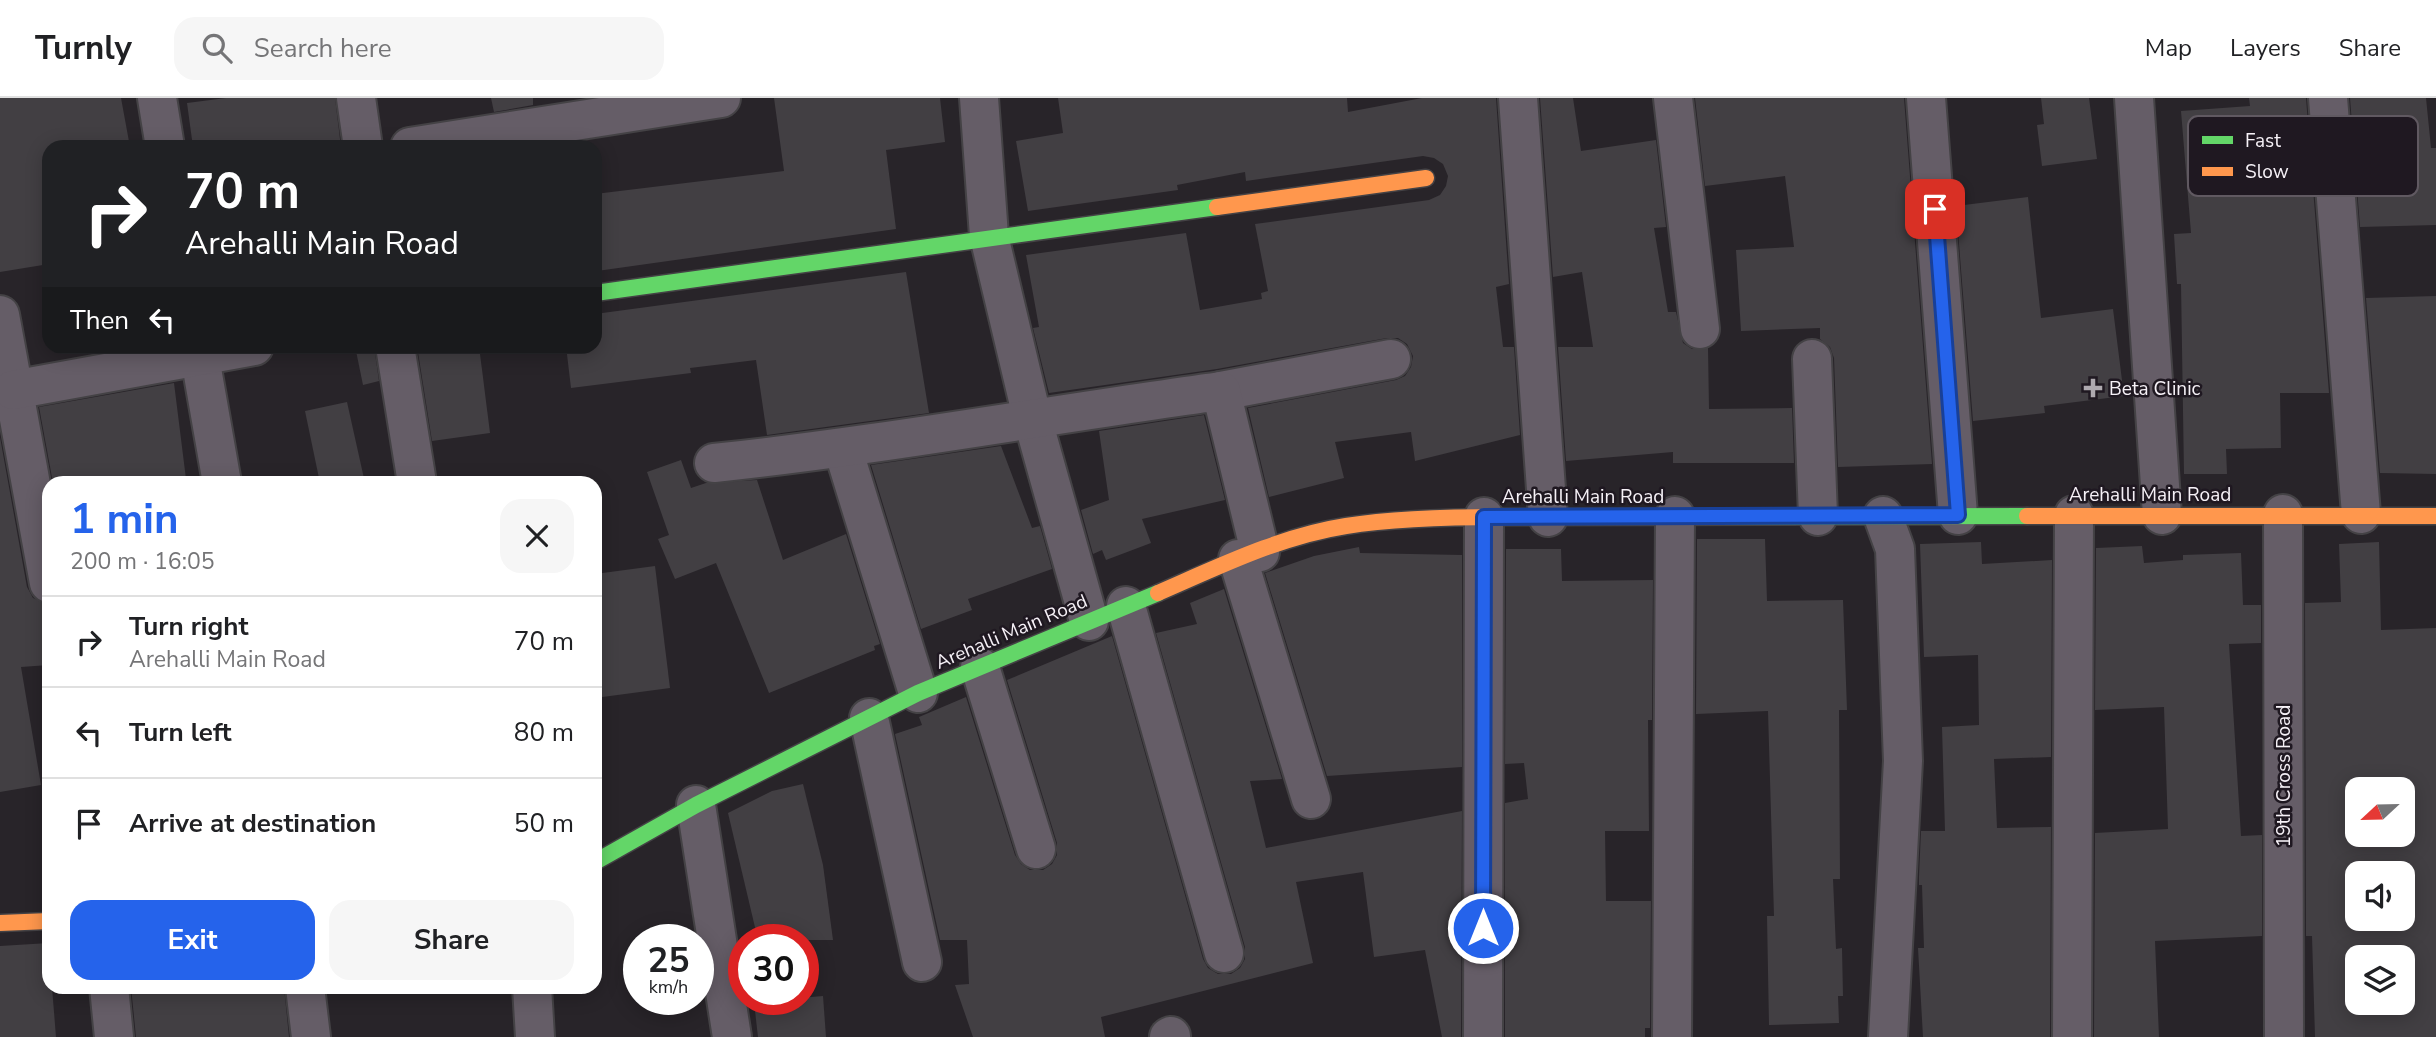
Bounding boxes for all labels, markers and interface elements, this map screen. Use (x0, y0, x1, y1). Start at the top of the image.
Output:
search box (174, 17, 664, 80)
text: Turnly (35, 26, 132, 71)
icon: search (198, 29, 236, 67)
text: Search here (254, 31, 392, 66)
text: Map (2145, 32, 2192, 64)
text: Layers (2230, 32, 2301, 64)
text: Share (2339, 32, 2401, 64)
legend (2188, 116, 2418, 196)
text: Fast (2245, 128, 2281, 154)
text: 70 m (185, 158, 300, 225)
text: Slow (2245, 159, 2289, 185)
icon: right (70, 168, 161, 259)
pin (1905, 179, 1965, 239)
icon: arrive (1916, 190, 1954, 228)
text: Arehalli Main Road (185, 222, 459, 265)
icon: left (143, 301, 181, 339)
text: Then (70, 303, 129, 338)
place label: Beta Clinic (2109, 376, 2201, 402)
marker: Beta Clinic (2083, 378, 2103, 398)
street label: Arehalli Main Road (2069, 482, 2231, 508)
street label: Arehalli Main Road (1502, 484, 1664, 510)
text: 1 min (70, 491, 179, 548)
button: close (500, 499, 574, 573)
text: 200 m · 16:05 (70, 546, 215, 577)
street label: Arehalli Main Road (931, 588, 1091, 676)
text: Turn right (129, 609, 248, 644)
icon: right (70, 623, 108, 661)
text: 70 m (514, 624, 574, 659)
text: Arehalli Main Road (129, 644, 326, 675)
street label: 19th Cross Road (2271, 705, 2297, 847)
icon: left (70, 714, 108, 752)
text: Turn left (129, 715, 232, 750)
text: 80 m (514, 715, 574, 750)
north arrow (2345, 777, 2415, 847)
map controls (2345, 777, 2415, 1015)
icon: arrive (70, 805, 108, 843)
text: Arrive at destination (129, 806, 376, 841)
text: 50 m (514, 806, 574, 841)
button: sound (2345, 861, 2415, 931)
position arrow (1446, 891, 1520, 965)
button: Exit (70, 900, 315, 980)
button: Share (329, 900, 574, 980)
speed limit sign: 30 (728, 924, 819, 1015)
text: 25 (647, 937, 690, 984)
button: layers (2345, 945, 2415, 1015)
text: km/h (649, 975, 688, 999)

